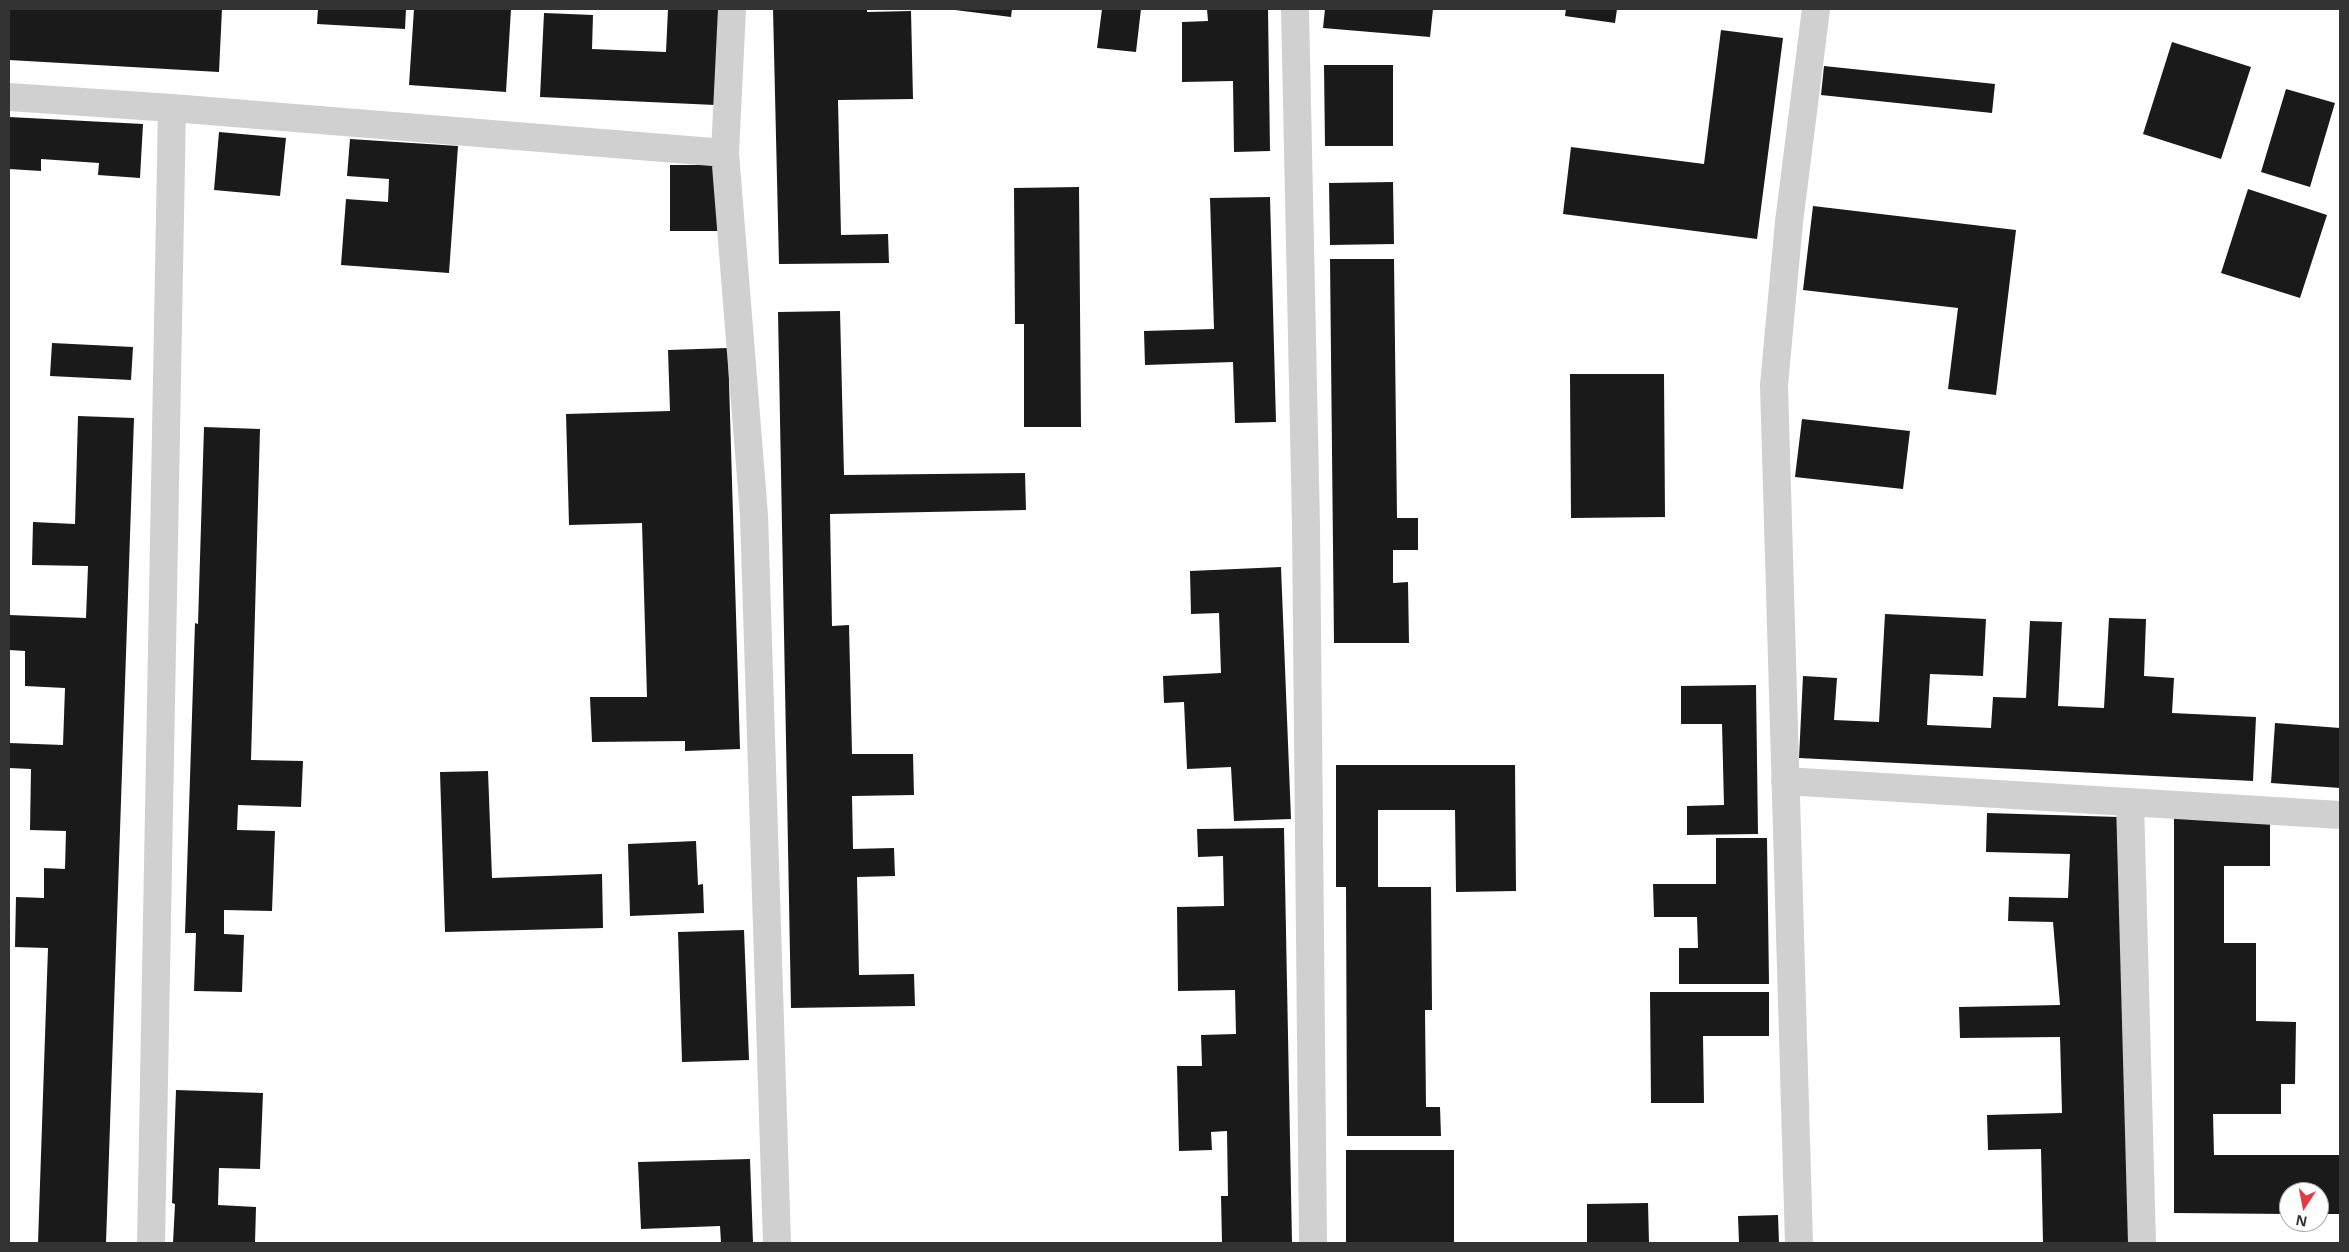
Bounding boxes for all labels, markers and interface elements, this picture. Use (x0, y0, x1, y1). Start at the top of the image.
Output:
north arrow (2279, 1182, 2329, 1232)
text: N (2294, 1211, 2309, 1232)

